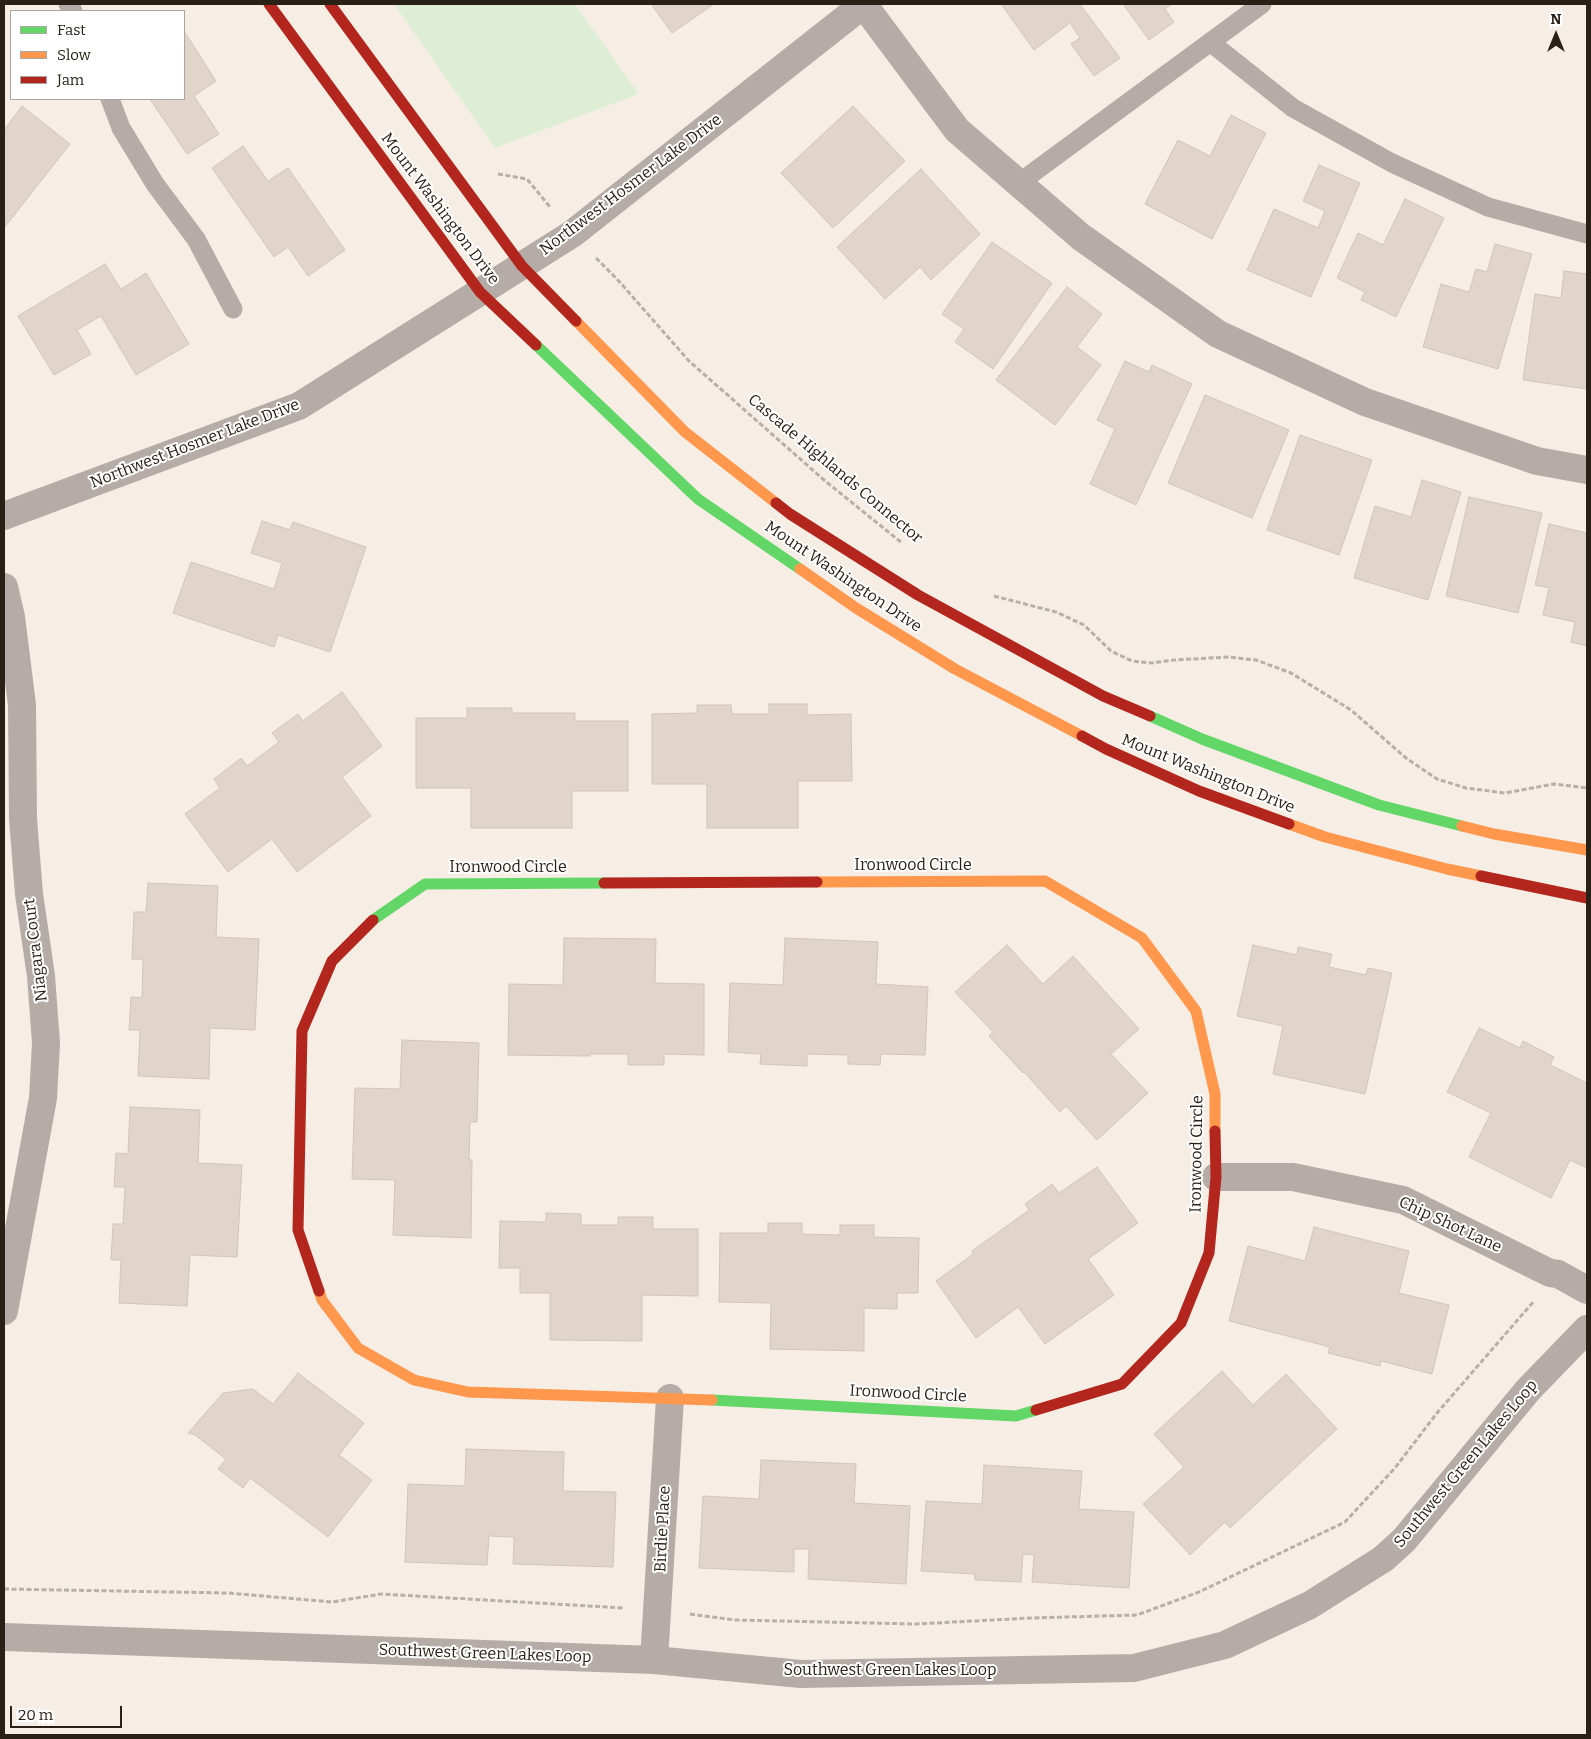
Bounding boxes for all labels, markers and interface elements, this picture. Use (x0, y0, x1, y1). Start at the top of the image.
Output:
legend (10, 10, 185, 100)
north arrow (1531, 10, 1581, 60)
text: N (1551, 11, 1561, 28)
text: Fast (57, 21, 86, 39)
text: Slow (57, 46, 91, 64)
text: Jam (57, 71, 84, 89)
street label: Northwest Hosmer Lake Drive (536, 110, 726, 260)
street label: Mount Washington Drive (377, 129, 503, 289)
street label: Cascade Highlands Connector (744, 390, 926, 548)
street label: Northwest Hosmer Lake Drive (88, 395, 302, 493)
street label: Mount Washington Drive (761, 517, 925, 637)
street label: Mount Washington Drive (1119, 730, 1297, 818)
street label: Ironwood Circle (854, 856, 972, 876)
street label: Ironwood Circle (449, 858, 567, 878)
street label: Niagara Court (20, 897, 52, 1003)
street label: Ironwood Circle (1186, 1095, 1208, 1213)
street label: Chip Shot Lane (1395, 1193, 1505, 1257)
street label: Southwest Green Lakes Loop (1390, 1376, 1542, 1552)
street label: Ironwood Circle (849, 1381, 967, 1407)
street label: Birdie Place (651, 1485, 675, 1573)
street label: Southwest Green Lakes Loop (378, 1641, 592, 1667)
street label: Southwest Green Lakes Loop (784, 1661, 996, 1681)
scale bar (12, 1696, 125, 1728)
text: 20 m (18, 1706, 53, 1724)

